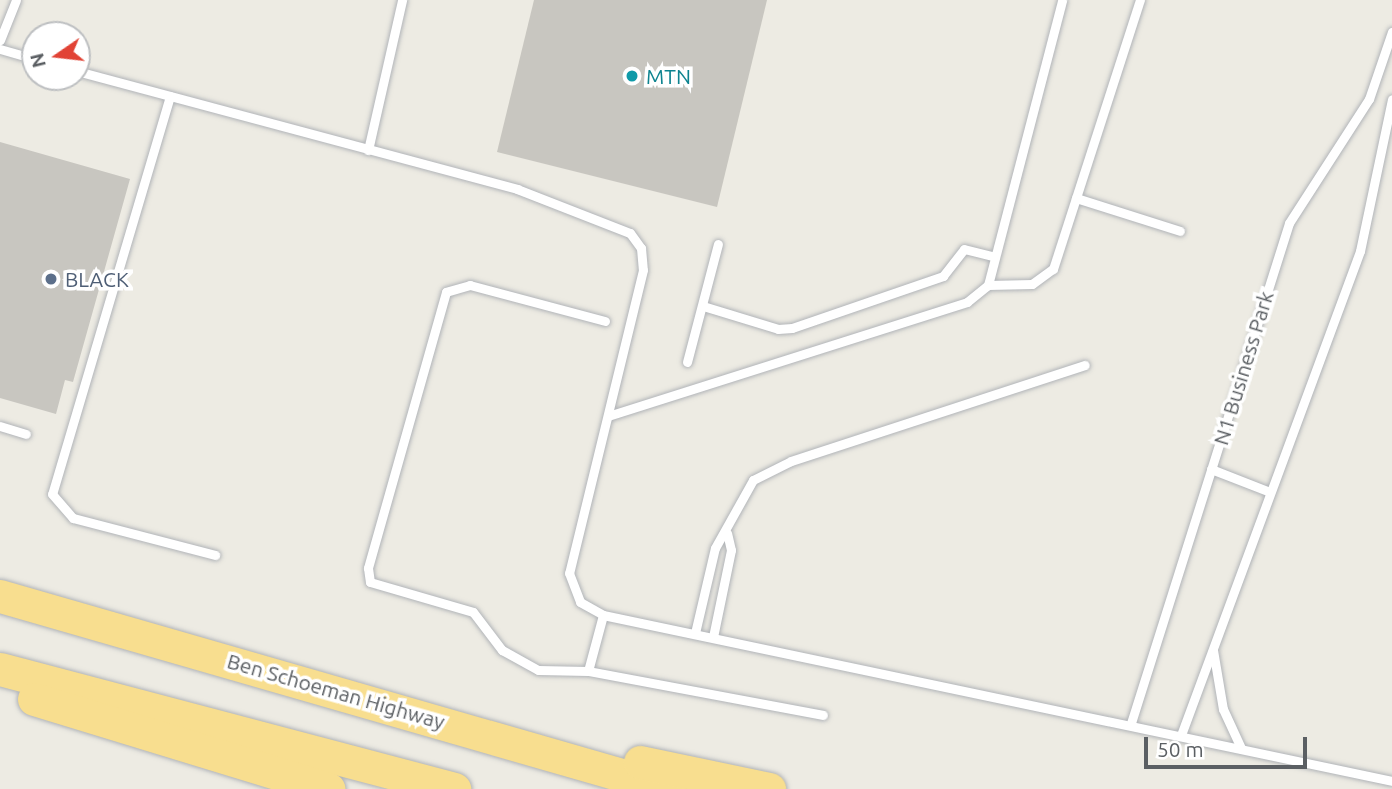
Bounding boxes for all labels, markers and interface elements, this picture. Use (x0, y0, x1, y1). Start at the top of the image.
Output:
north arrow (21, 21, 91, 91)
text: N (25, 51, 50, 70)
place label: MTN (646, 63, 691, 89)
marker: MTN (624, 68, 640, 84)
place label: BLACK (65, 266, 129, 292)
marker: BLACK (43, 271, 59, 287)
street label: N1 Business Park (1208, 288, 1278, 448)
street label: Ben Schoeman Highway (224, 648, 448, 734)
scale bar (1147, 722, 1310, 766)
text: 50 m (1157, 737, 1204, 761)

